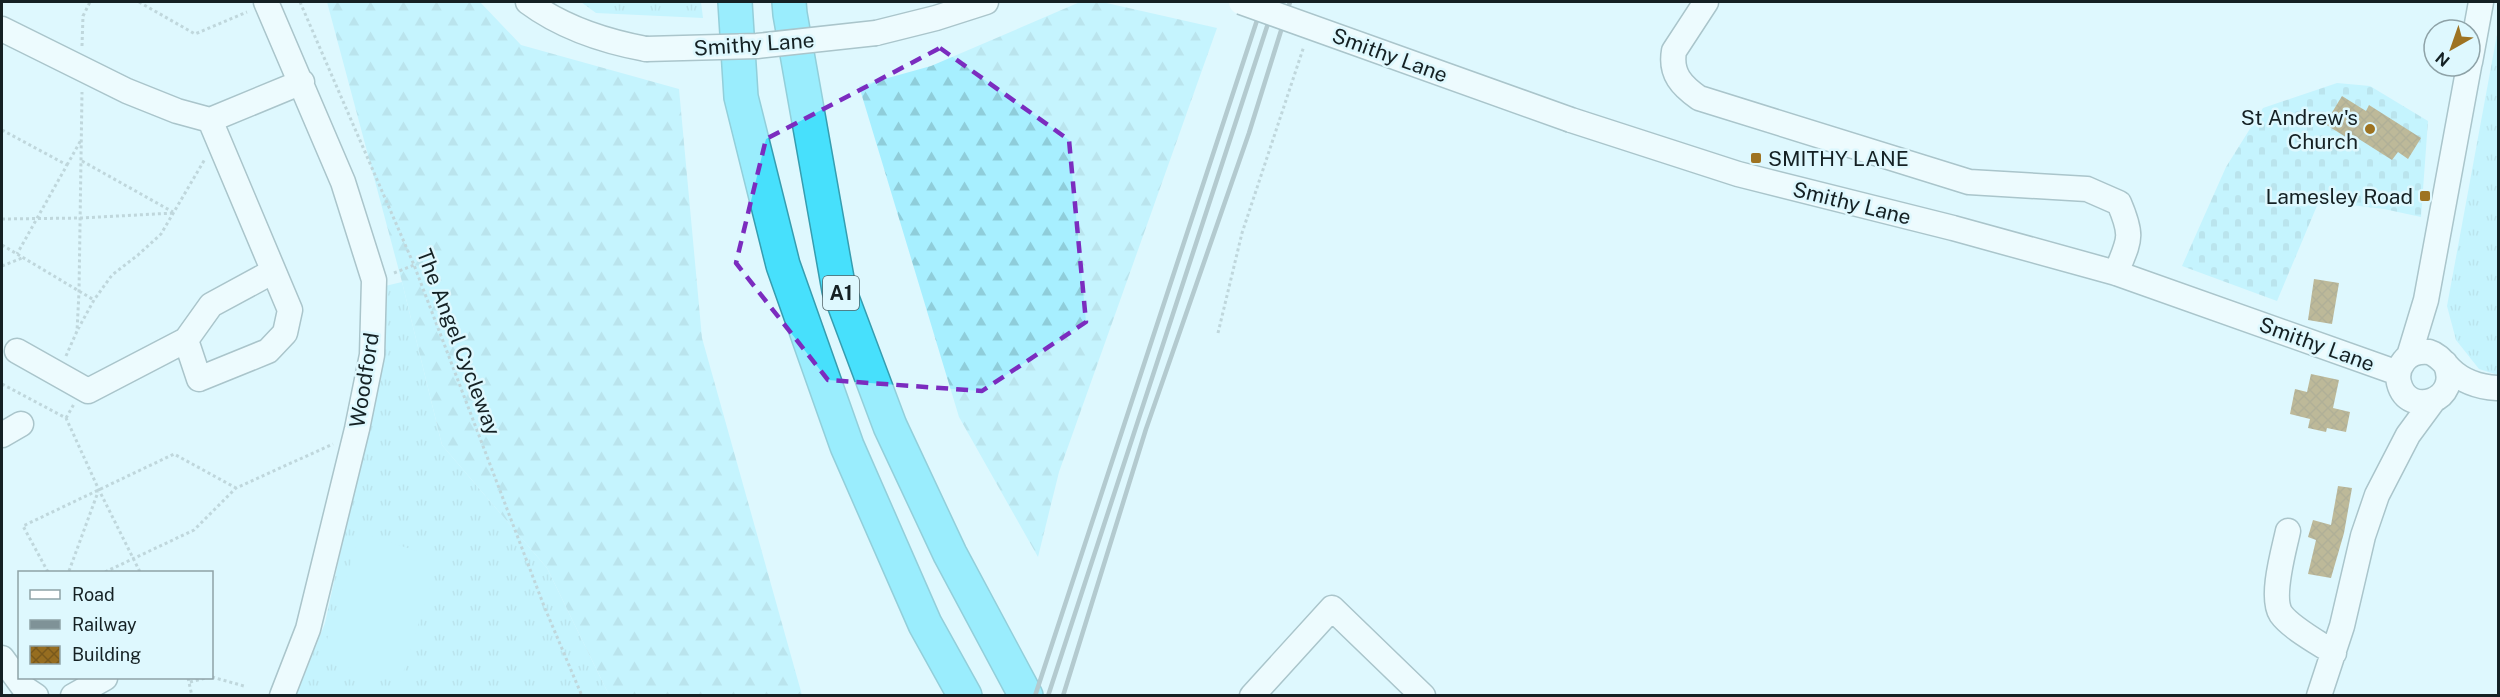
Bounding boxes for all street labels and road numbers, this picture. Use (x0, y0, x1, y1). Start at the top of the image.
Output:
street label: Smithy Lane (1329, 23, 1451, 87)
street label: Smithy Lane (693, 27, 815, 61)
street label: Smithy Lane (1790, 176, 1914, 230)
street label: The Angel Cycleway (412, 245, 506, 439)
road number: A1 (823, 276, 859, 310)
street label: Smithy Lane (2256, 312, 2378, 376)
street label: Woodford (344, 331, 384, 429)

